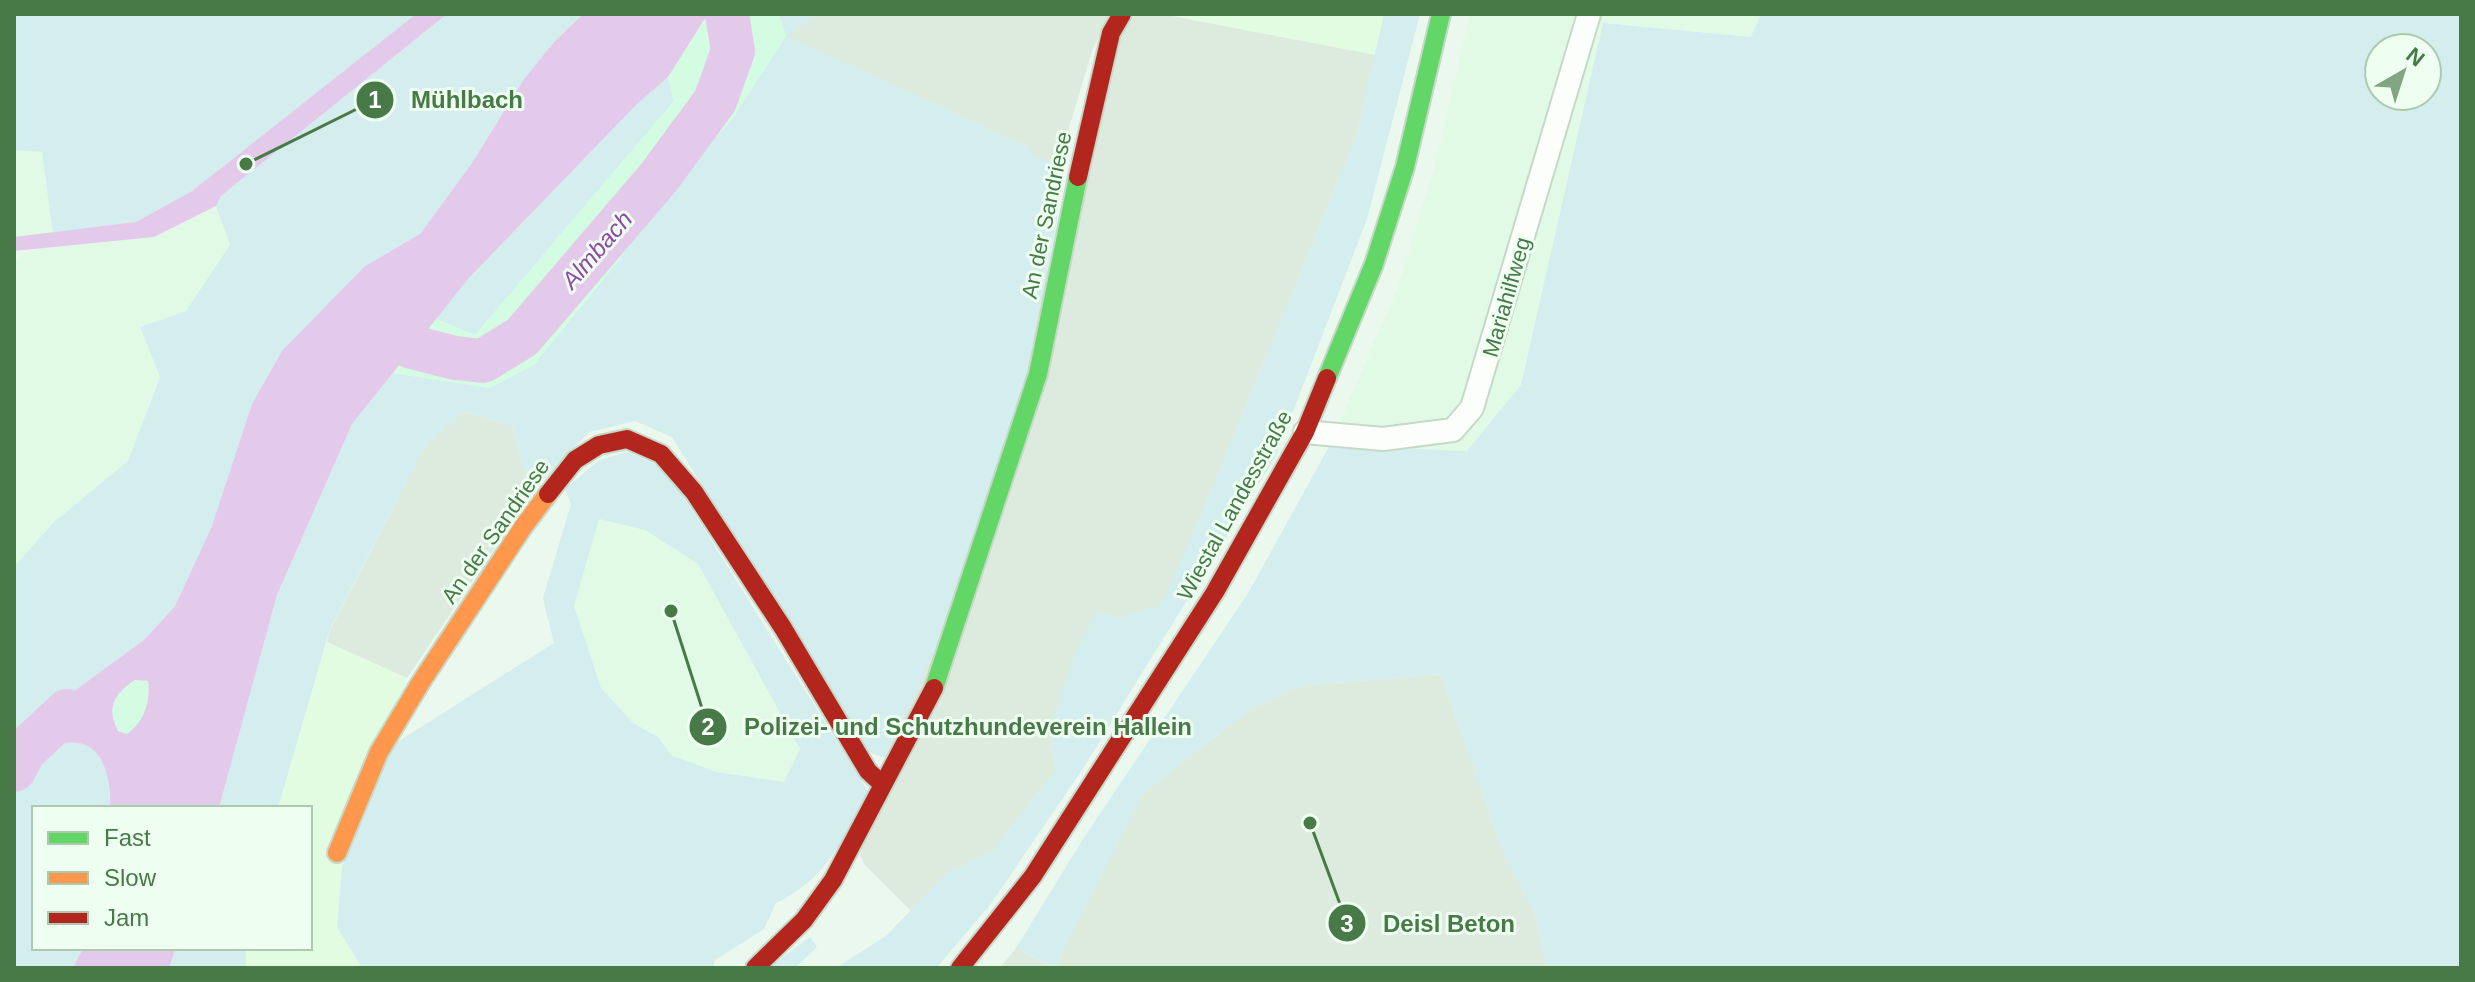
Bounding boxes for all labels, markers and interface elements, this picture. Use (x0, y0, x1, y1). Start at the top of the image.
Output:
north arrow (2363, 32, 2443, 112)
text: N (2401, 42, 2429, 72)
callout: Mühlbach (355, 76, 539, 124)
text: 1 (368, 86, 382, 113)
text: Mühlbach (411, 86, 523, 113)
street label: An der Sandriese (1017, 129, 1076, 301)
water label: Almbach (554, 206, 637, 295)
street label: Mariahilfweg (1477, 234, 1536, 360)
street label: Wiestal Landesstraße (1172, 406, 1297, 604)
street label: An der Sandriese (436, 454, 554, 608)
callout: Polizei- und Schutzhundeverein Hallein (688, 703, 1208, 751)
text: 2 (701, 713, 715, 740)
text: Polizei- und Schutzhundeverein Hallein (744, 713, 1192, 740)
legend (32, 806, 312, 950)
text: Fast (104, 824, 151, 851)
text: Slow (104, 864, 157, 891)
callout: Deisl Beton (1327, 899, 1531, 947)
text: Jam (104, 904, 149, 931)
text: 3 (1340, 910, 1354, 937)
text: Deisl Beton (1383, 910, 1515, 937)

